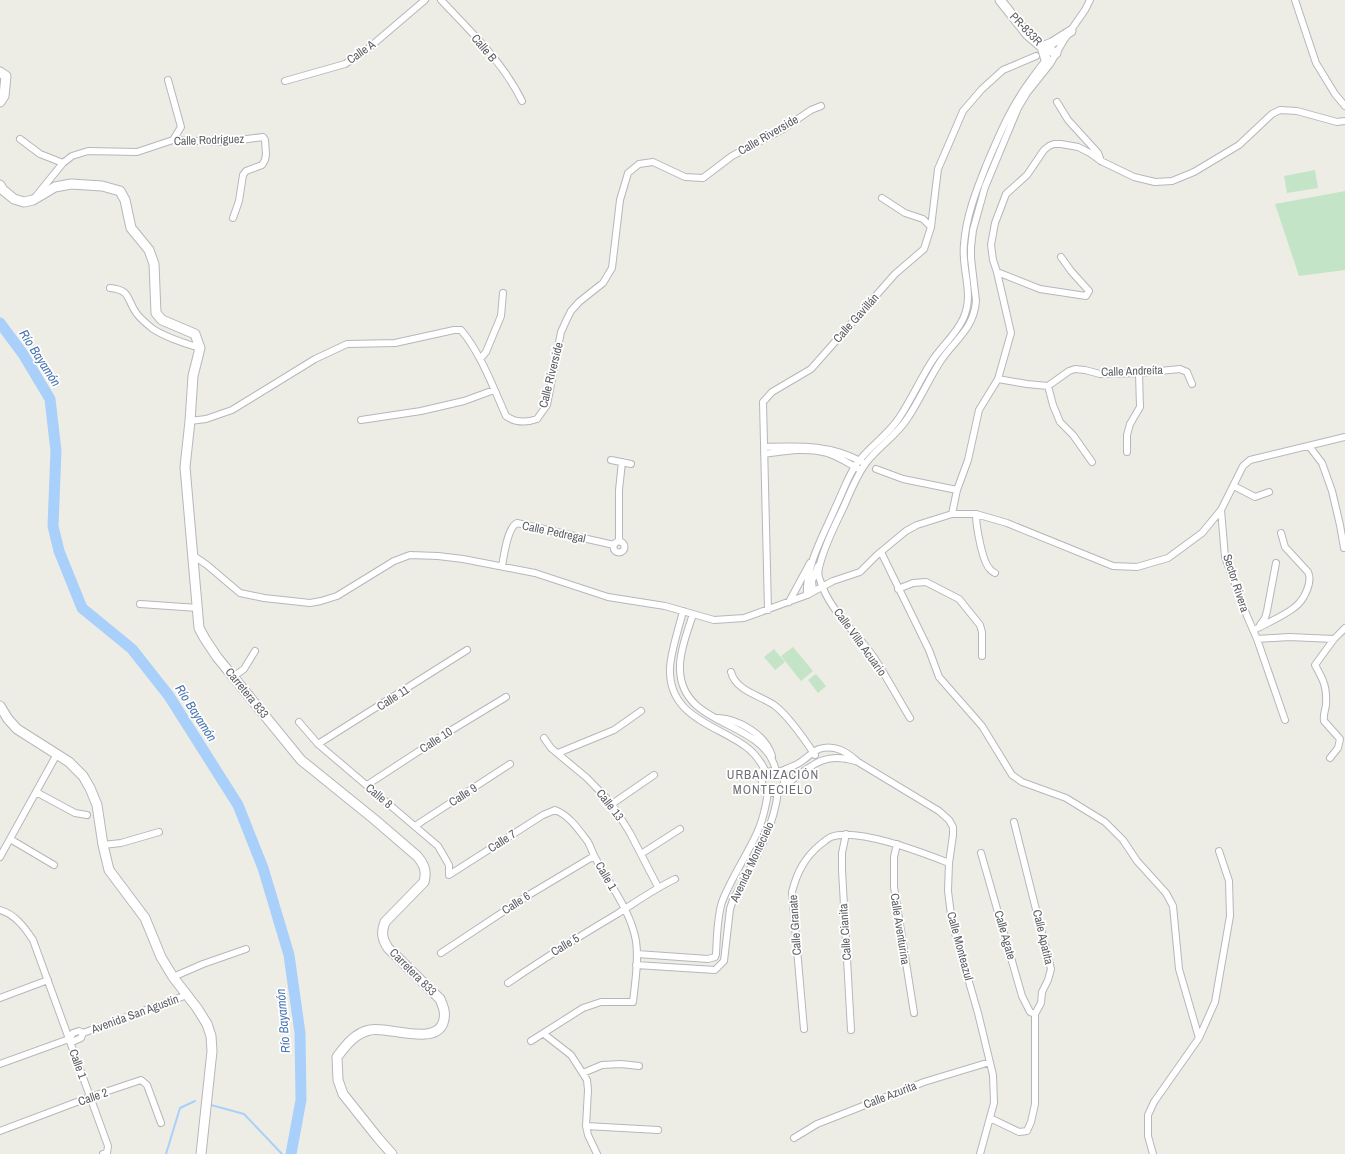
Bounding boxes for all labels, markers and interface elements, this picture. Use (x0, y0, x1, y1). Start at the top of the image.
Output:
street label: PR-833R (1006, 9, 1046, 49)
street label: Calle B (468, 31, 501, 66)
street label: Calle A (344, 36, 379, 67)
street label: Calle Riverside (735, 111, 801, 159)
street label: Calle Rodríguez (173, 131, 245, 149)
street label: Calle Gavillán (830, 290, 882, 346)
water label: Río Bayamón (15, 326, 65, 390)
street label: Calle Riverside (535, 340, 567, 410)
street label: Calle Andreíta (1101, 362, 1164, 380)
street label: Calle Pedregal (521, 517, 587, 547)
street label: Sector Rivera (1219, 552, 1253, 615)
street label: Calle Villa Acuario (830, 605, 890, 679)
street label: Carretera 833 (222, 664, 272, 722)
water label: Río Bayamón (171, 681, 221, 745)
street label: Calle 11 (374, 681, 413, 714)
street label: Calle 10 (417, 723, 455, 757)
district label: URBANIZACIÓN MONTECIELO (727, 766, 819, 798)
street label: Calle 8 (362, 780, 396, 812)
street label: Calle 9 (446, 780, 480, 810)
street label: Calle 13 (593, 786, 627, 824)
street label: Avenida Montecielo (726, 819, 778, 906)
street label: Calle 7 (485, 826, 520, 856)
street label: Calle 1 (591, 859, 621, 894)
street label: Calle 6 (499, 888, 533, 918)
street label: Calle Aventurina (886, 892, 914, 966)
street label: Calle Granate (785, 894, 805, 956)
street label: Calle Cianita (835, 903, 855, 961)
street label: Calle Apatita (1029, 908, 1057, 966)
street label: Calle Agate (990, 909, 1020, 961)
street label: Calle Monteazul (943, 910, 977, 982)
street label: Calle 5 (548, 930, 583, 960)
street label: Carretera 833 (386, 945, 440, 999)
water label: Río Bayamón (272, 988, 294, 1054)
street label: Avenida San Agustín (88, 991, 181, 1038)
street label: Calle 1 (65, 1047, 91, 1082)
street label: Calle Azurita (861, 1077, 919, 1112)
street label: Calle 2 (76, 1084, 110, 1110)

